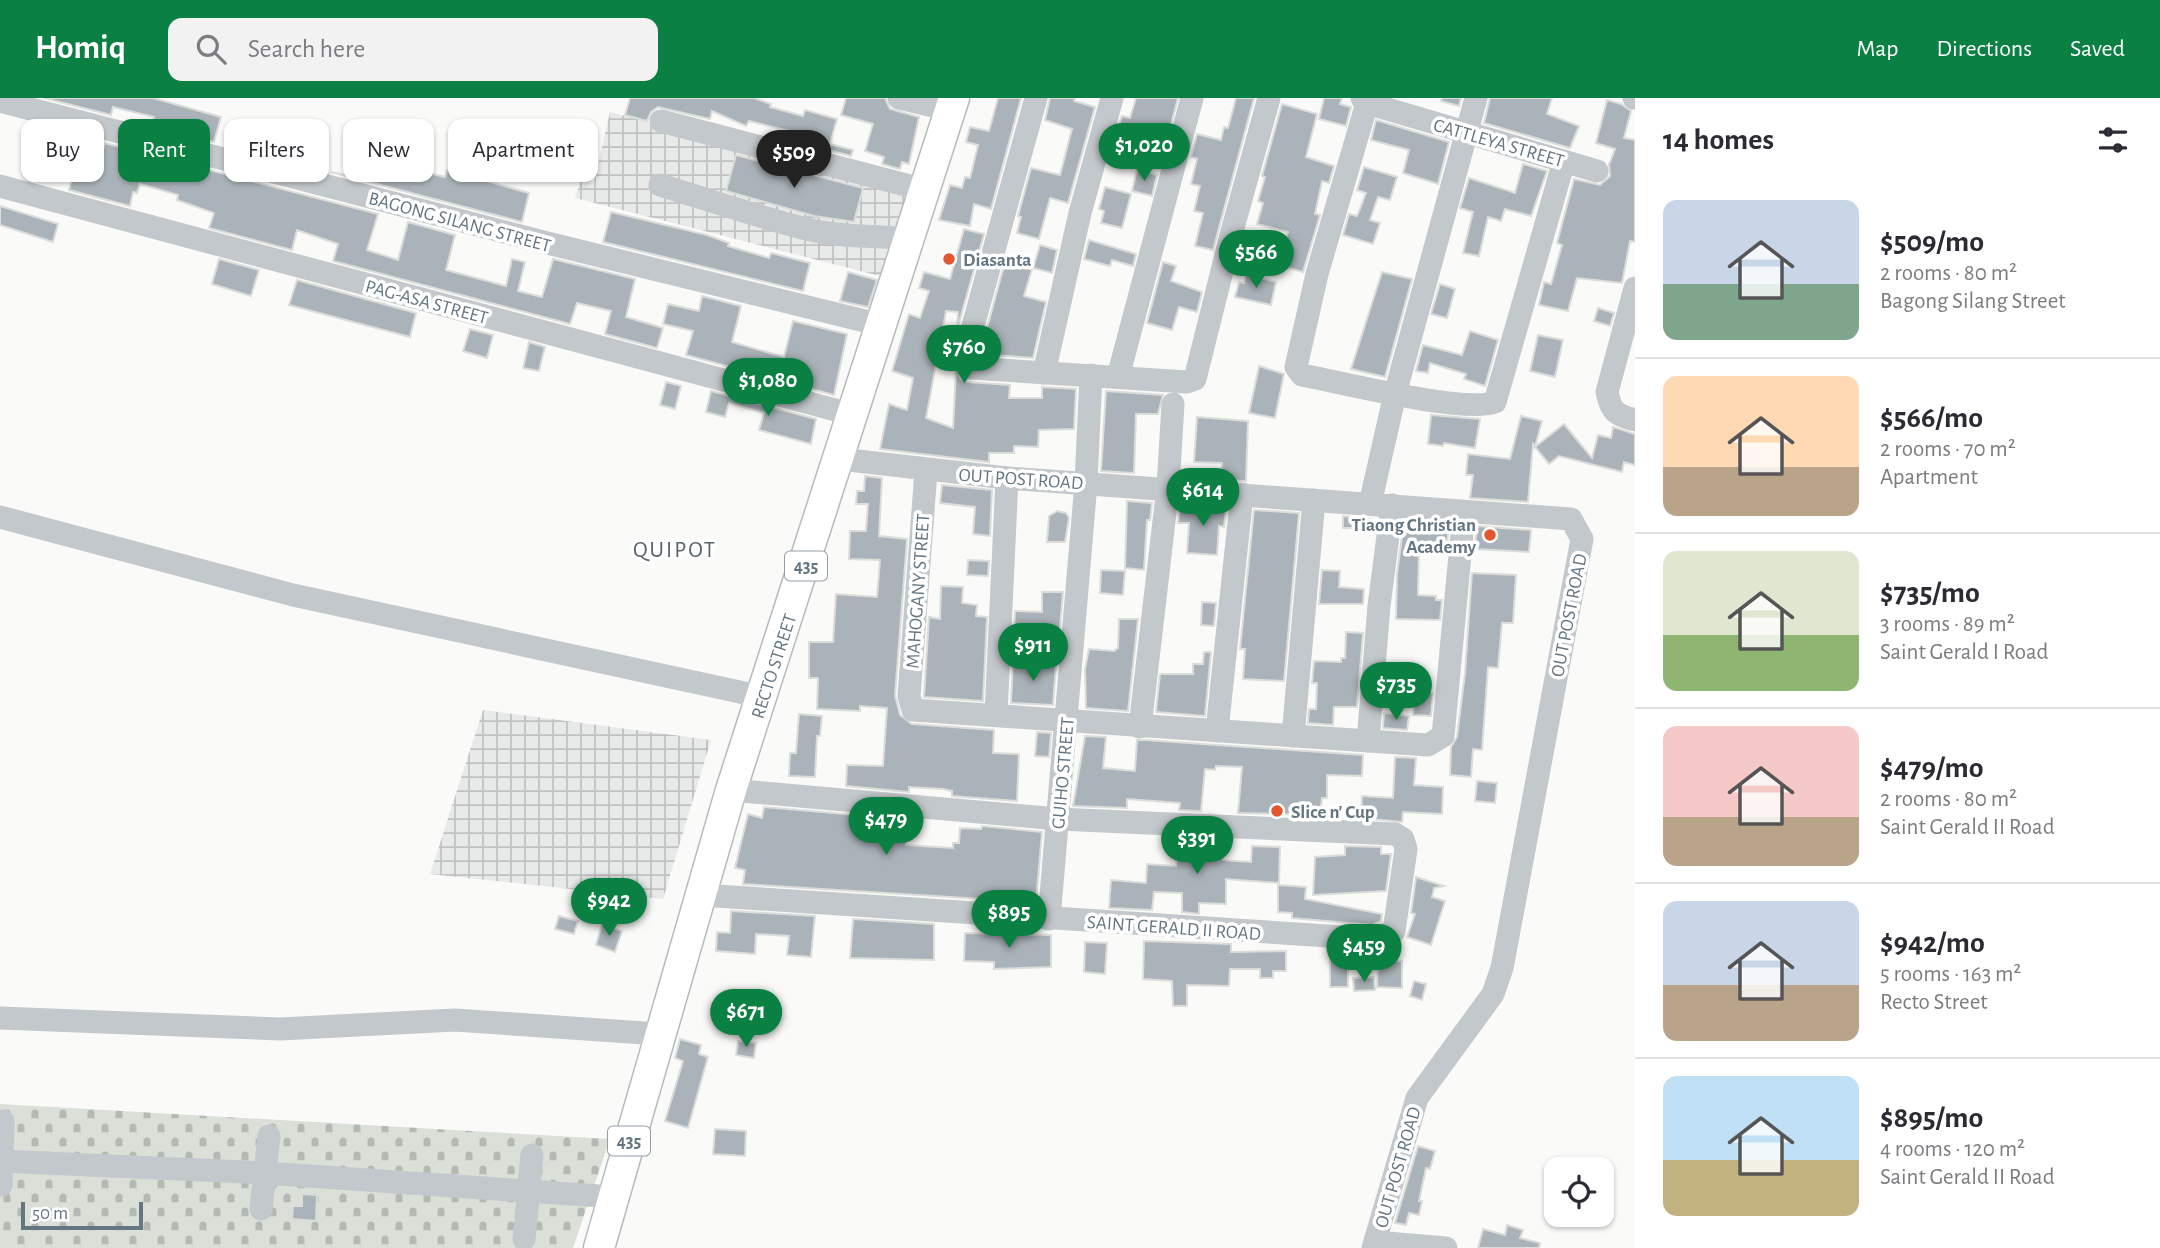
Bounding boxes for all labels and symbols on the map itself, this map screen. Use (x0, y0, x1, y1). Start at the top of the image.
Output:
street label: CATTLEYA STREET (1431, 116, 1566, 171)
pin: $1,020 (1087, 123, 1201, 183)
pin: $509 (753, 130, 835, 190)
street label: BAGONG SILANG STREET (366, 189, 553, 256)
pin: $566 (1215, 230, 1297, 290)
marker: Diasanta (941, 251, 957, 267)
place label: Diasanta (963, 251, 1031, 270)
street label: PAG-ASA STREET (363, 277, 490, 328)
pin: $760 (923, 326, 1005, 385)
pin: $1,080 (711, 358, 825, 418)
street label: OUT POST ROAD (958, 466, 1084, 493)
pin: $614 (1162, 468, 1244, 528)
street label: MAHOGANY STREET (904, 513, 933, 669)
place label: Tiaong Christian Academy (1351, 516, 1476, 557)
marker: Tiaong Christian Academy (1482, 527, 1498, 543)
district label: QUIPOT (633, 539, 717, 562)
road number: 435 (785, 552, 827, 580)
street label: OUT POST ROAD (1548, 552, 1591, 678)
street label: RECTO STREET (749, 612, 800, 721)
pin: $911 (992, 624, 1074, 683)
pin: $735 (1355, 662, 1437, 722)
street label: GUIHO STREET (1049, 716, 1078, 830)
pin: $479 (845, 798, 927, 857)
marker: Slice n' Cup (1269, 803, 1285, 819)
place label: Slice n' Cup (1291, 803, 1375, 822)
pin: $391 (1156, 816, 1238, 876)
pin: $942 (568, 878, 650, 938)
pin: $895 (968, 890, 1050, 950)
street label: SAINT GERALD II ROAD (1086, 913, 1262, 944)
pin: $459 (1323, 924, 1405, 984)
pin: $671 (705, 990, 787, 1049)
street label: OUT POST ROAD (1372, 1105, 1425, 1230)
road number: 435 (608, 1126, 650, 1156)
scale bar (21, 1199, 144, 1231)

